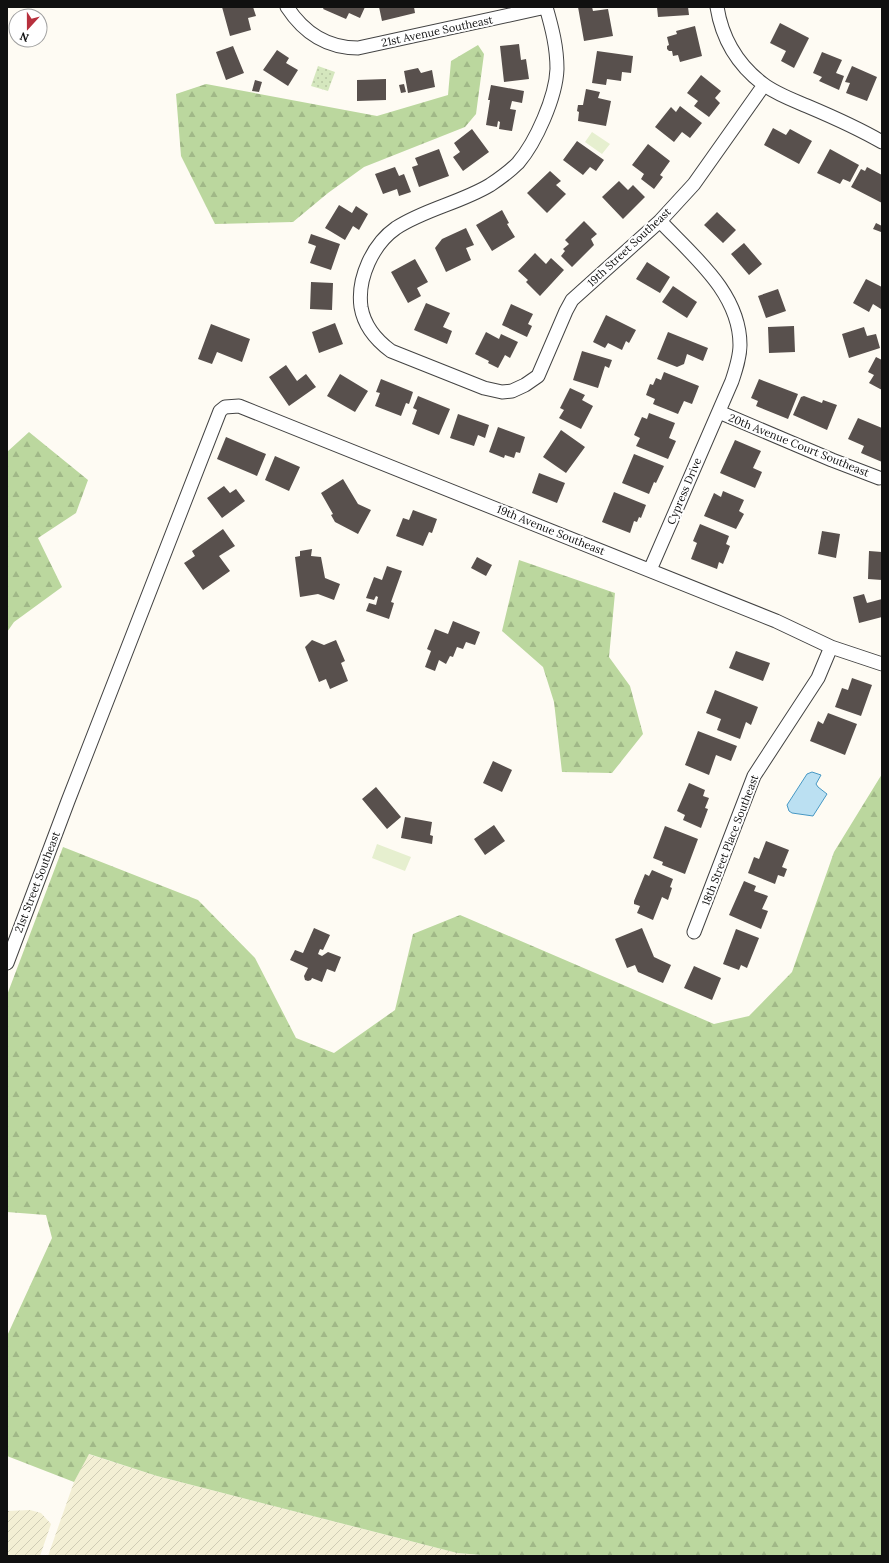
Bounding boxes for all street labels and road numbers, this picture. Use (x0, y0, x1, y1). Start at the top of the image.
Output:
street label: 21st Avenue Southeast (380, 12, 495, 50)
street label: 19th Street Southeast (584, 204, 674, 289)
street label: 20th Avenue Court Southeast (727, 410, 872, 480)
street label: Cypress Drive (664, 455, 704, 527)
street label: 19th Avenue Southeast (495, 502, 608, 558)
street label: 18th Street Place Southeast (699, 772, 762, 907)
street label: 21st Street Southeast (11, 829, 63, 935)

